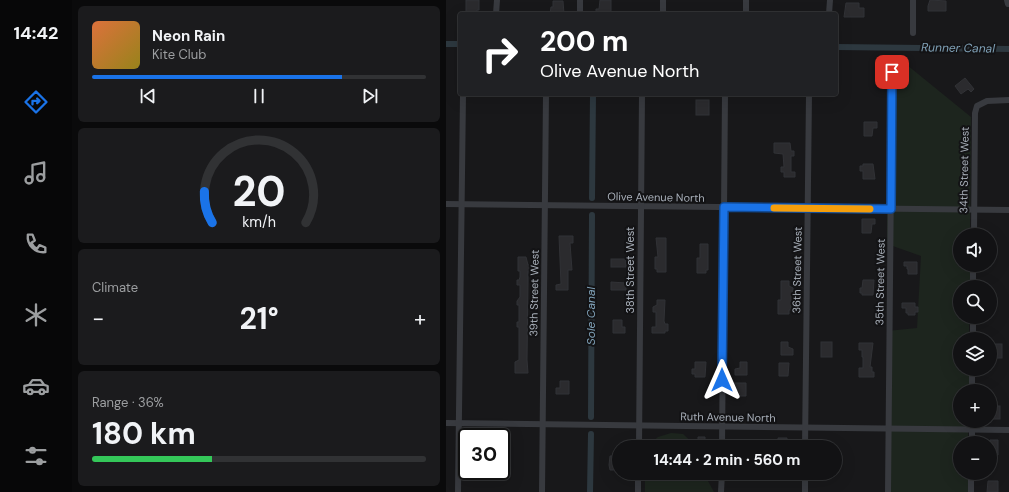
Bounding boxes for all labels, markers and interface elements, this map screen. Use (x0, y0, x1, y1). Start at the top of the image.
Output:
text: 14:42 (14, 21, 58, 45)
text: 200 m (540, 23, 628, 60)
text: Neon Rain (152, 26, 225, 46)
icon: right (474, 28, 526, 80)
water label: Runner Canal (921, 39, 995, 57)
text: Kite Club (152, 46, 206, 63)
pin (875, 55, 909, 89)
text: Olive Avenue North (540, 59, 699, 83)
icon: arrive (881, 61, 903, 83)
icon: previous (137, 85, 159, 107)
icon: pause (248, 85, 270, 107)
icon: next (359, 85, 381, 107)
icon: directions (22, 88, 50, 116)
street label: 34th Street West (956, 126, 972, 214)
icon: music (22, 159, 50, 187)
text: 20 (232, 165, 286, 219)
street label: Olive Avenue North (607, 189, 705, 205)
text: km/h (242, 213, 276, 231)
street label: 36th Street West (789, 226, 805, 314)
street label: 38th Street West (623, 227, 637, 313)
map controls (953, 228, 997, 480)
button: sound (953, 228, 997, 272)
icon: phone (22, 230, 50, 258)
street label: 35th Street West (872, 238, 888, 326)
street label: 39th Street West (526, 250, 542, 336)
text: Climate (92, 279, 138, 296)
button: search (953, 280, 997, 324)
water label: Sole Canal (583, 286, 599, 345)
text: 21° (239, 299, 279, 338)
icon: climate (22, 301, 50, 329)
text: − (92, 304, 104, 333)
text: + (414, 304, 426, 333)
button: layers (953, 332, 997, 376)
position arrow (701, 359, 743, 401)
icon: car (22, 372, 50, 400)
button: + (953, 384, 997, 428)
text: Range · 36% (92, 394, 164, 411)
street label: Ruth Avenue North (680, 409, 776, 425)
text: 180 km (92, 414, 196, 453)
speed limit sign: 30 (458, 428, 510, 480)
button: − (953, 436, 997, 480)
icon: filters (22, 442, 50, 470)
text: 14:44 · 2 min · 560 m (654, 450, 800, 470)

